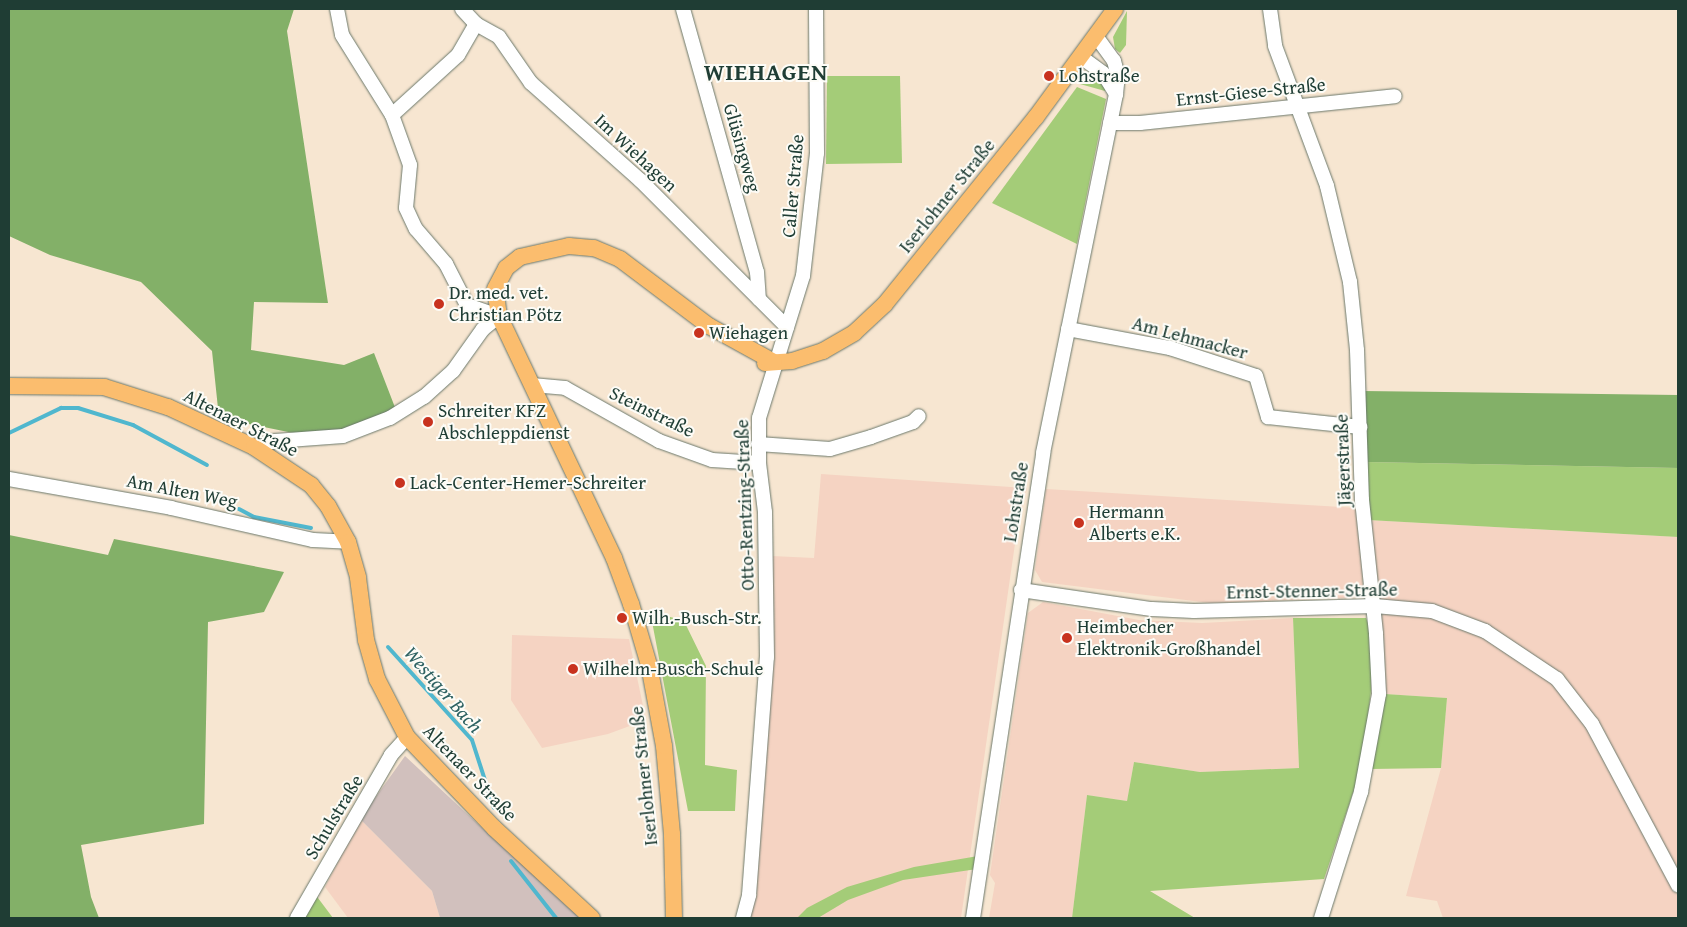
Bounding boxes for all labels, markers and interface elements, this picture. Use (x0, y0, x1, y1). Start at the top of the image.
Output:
district label: WIEHAGEN (703, 58, 829, 86)
place label: Lohstraße (1059, 65, 1140, 87)
marker: Lohstraße (1043, 70, 1055, 82)
street label: Ernst-Giese-Straße (1175, 73, 1327, 111)
street label: Glüsingweg (718, 101, 766, 195)
street label: Im Wiehagen (590, 109, 682, 197)
street label: Caller Straße (777, 133, 809, 239)
street label: Iserlohner Straße (894, 134, 1000, 258)
place label: Dr. med. vet. Christian Pötz (449, 282, 562, 326)
marker: Dr. med. vet. Christian Pötz (433, 298, 445, 310)
street label: Am Lehmacker (1130, 312, 1250, 364)
place label: Wiehagen (709, 322, 788, 344)
marker: Wiehagen (693, 327, 705, 339)
street label: Steinstraße (606, 382, 698, 442)
street label: Altenaer Straße (180, 384, 302, 462)
place label: Schreiter KFZ Abschleppdienst (438, 400, 570, 444)
street label: Jägerstraße (1330, 414, 1356, 506)
marker: Schreiter KFZ Abschleppdienst (422, 416, 434, 428)
street label: Otto-Rentzing-Straße (731, 419, 759, 591)
street label: Lohstraße (998, 460, 1034, 544)
street label: Am Alten Weg (125, 469, 239, 513)
place label: Lack-Center-Hemer-Schreiter (410, 472, 646, 494)
marker: Lack-Center-Hemer-Schreiter (394, 477, 406, 489)
place label: Hermann Alberts e.K. (1089, 501, 1180, 545)
marker: Hermann Alberts e.K. (1073, 517, 1085, 529)
street label: Ernst-Stenner-Straße (1226, 578, 1398, 604)
place label: Wilh.-Busch-Str. (632, 607, 762, 629)
marker: Wilh.-Busch-Str. (616, 612, 628, 624)
place label: Heimbecher Elektronik-Großhandel (1077, 616, 1261, 660)
marker: Heimbecher Elektronik-Großhandel (1061, 632, 1073, 644)
water label: Westiger Bach (400, 641, 488, 737)
place label: Wilhelm-Busch-Schule (583, 658, 763, 680)
marker: Wilhelm-Busch-Schule (567, 663, 579, 675)
street label: Iserlohner Straße (625, 705, 663, 847)
street label: Altenaer Straße (418, 720, 522, 826)
street label: Schulstraße (300, 771, 368, 863)

